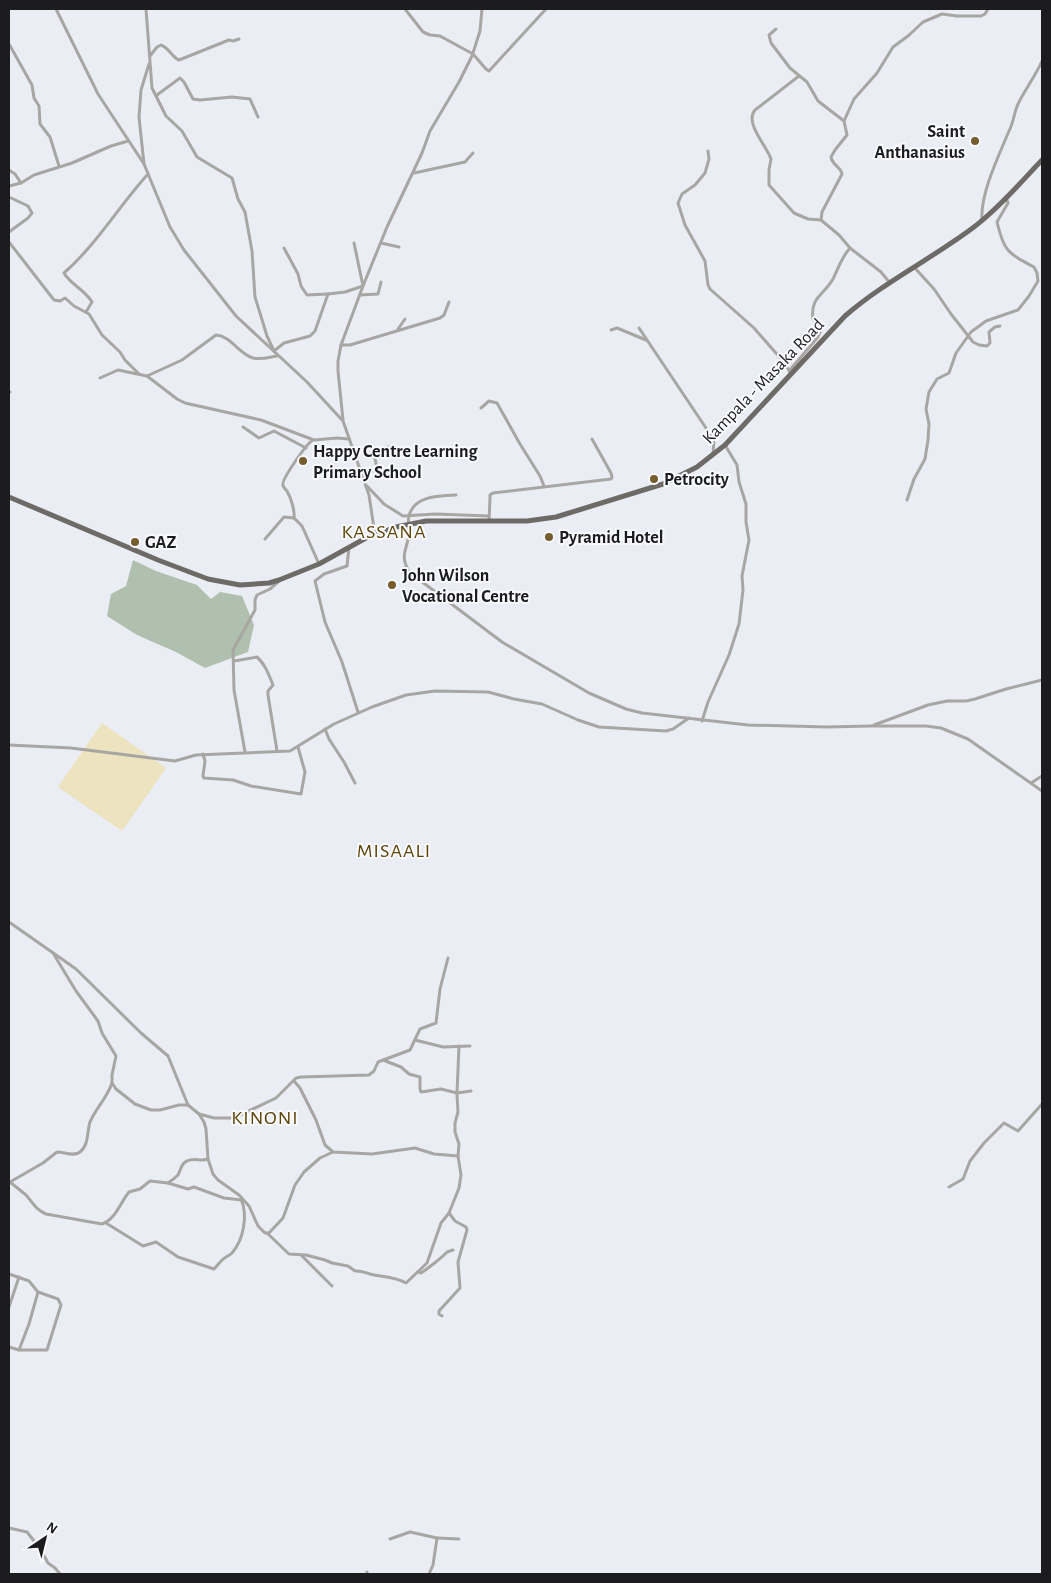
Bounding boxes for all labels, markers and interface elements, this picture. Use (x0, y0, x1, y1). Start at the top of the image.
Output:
place label: Saint Anthanasius (874, 123, 965, 162)
marker: Saint Anthanasius (969, 135, 981, 147)
street label: Kampala - Masaka Road (700, 316, 828, 448)
place label: Happy Centre Learning Primary School (313, 443, 478, 482)
marker: Happy Centre Learning Primary School (297, 455, 309, 467)
place label: Petrocity (664, 471, 730, 489)
marker: Petrocity (648, 473, 660, 485)
district label: KASSANA (341, 522, 427, 542)
place label: Pyramid Hotel (559, 529, 663, 547)
marker: Pyramid Hotel (543, 531, 555, 543)
place label: GAZ (145, 534, 176, 552)
marker: GAZ (129, 536, 141, 548)
place label: John Wilson Vocational Centre (402, 567, 529, 606)
marker: John Wilson Vocational Centre (386, 579, 398, 591)
district label: MISAALI (357, 841, 431, 861)
district label: KINONI (231, 1108, 299, 1128)
north arrow (20, 1513, 70, 1563)
text: N (44, 1520, 60, 1537)

